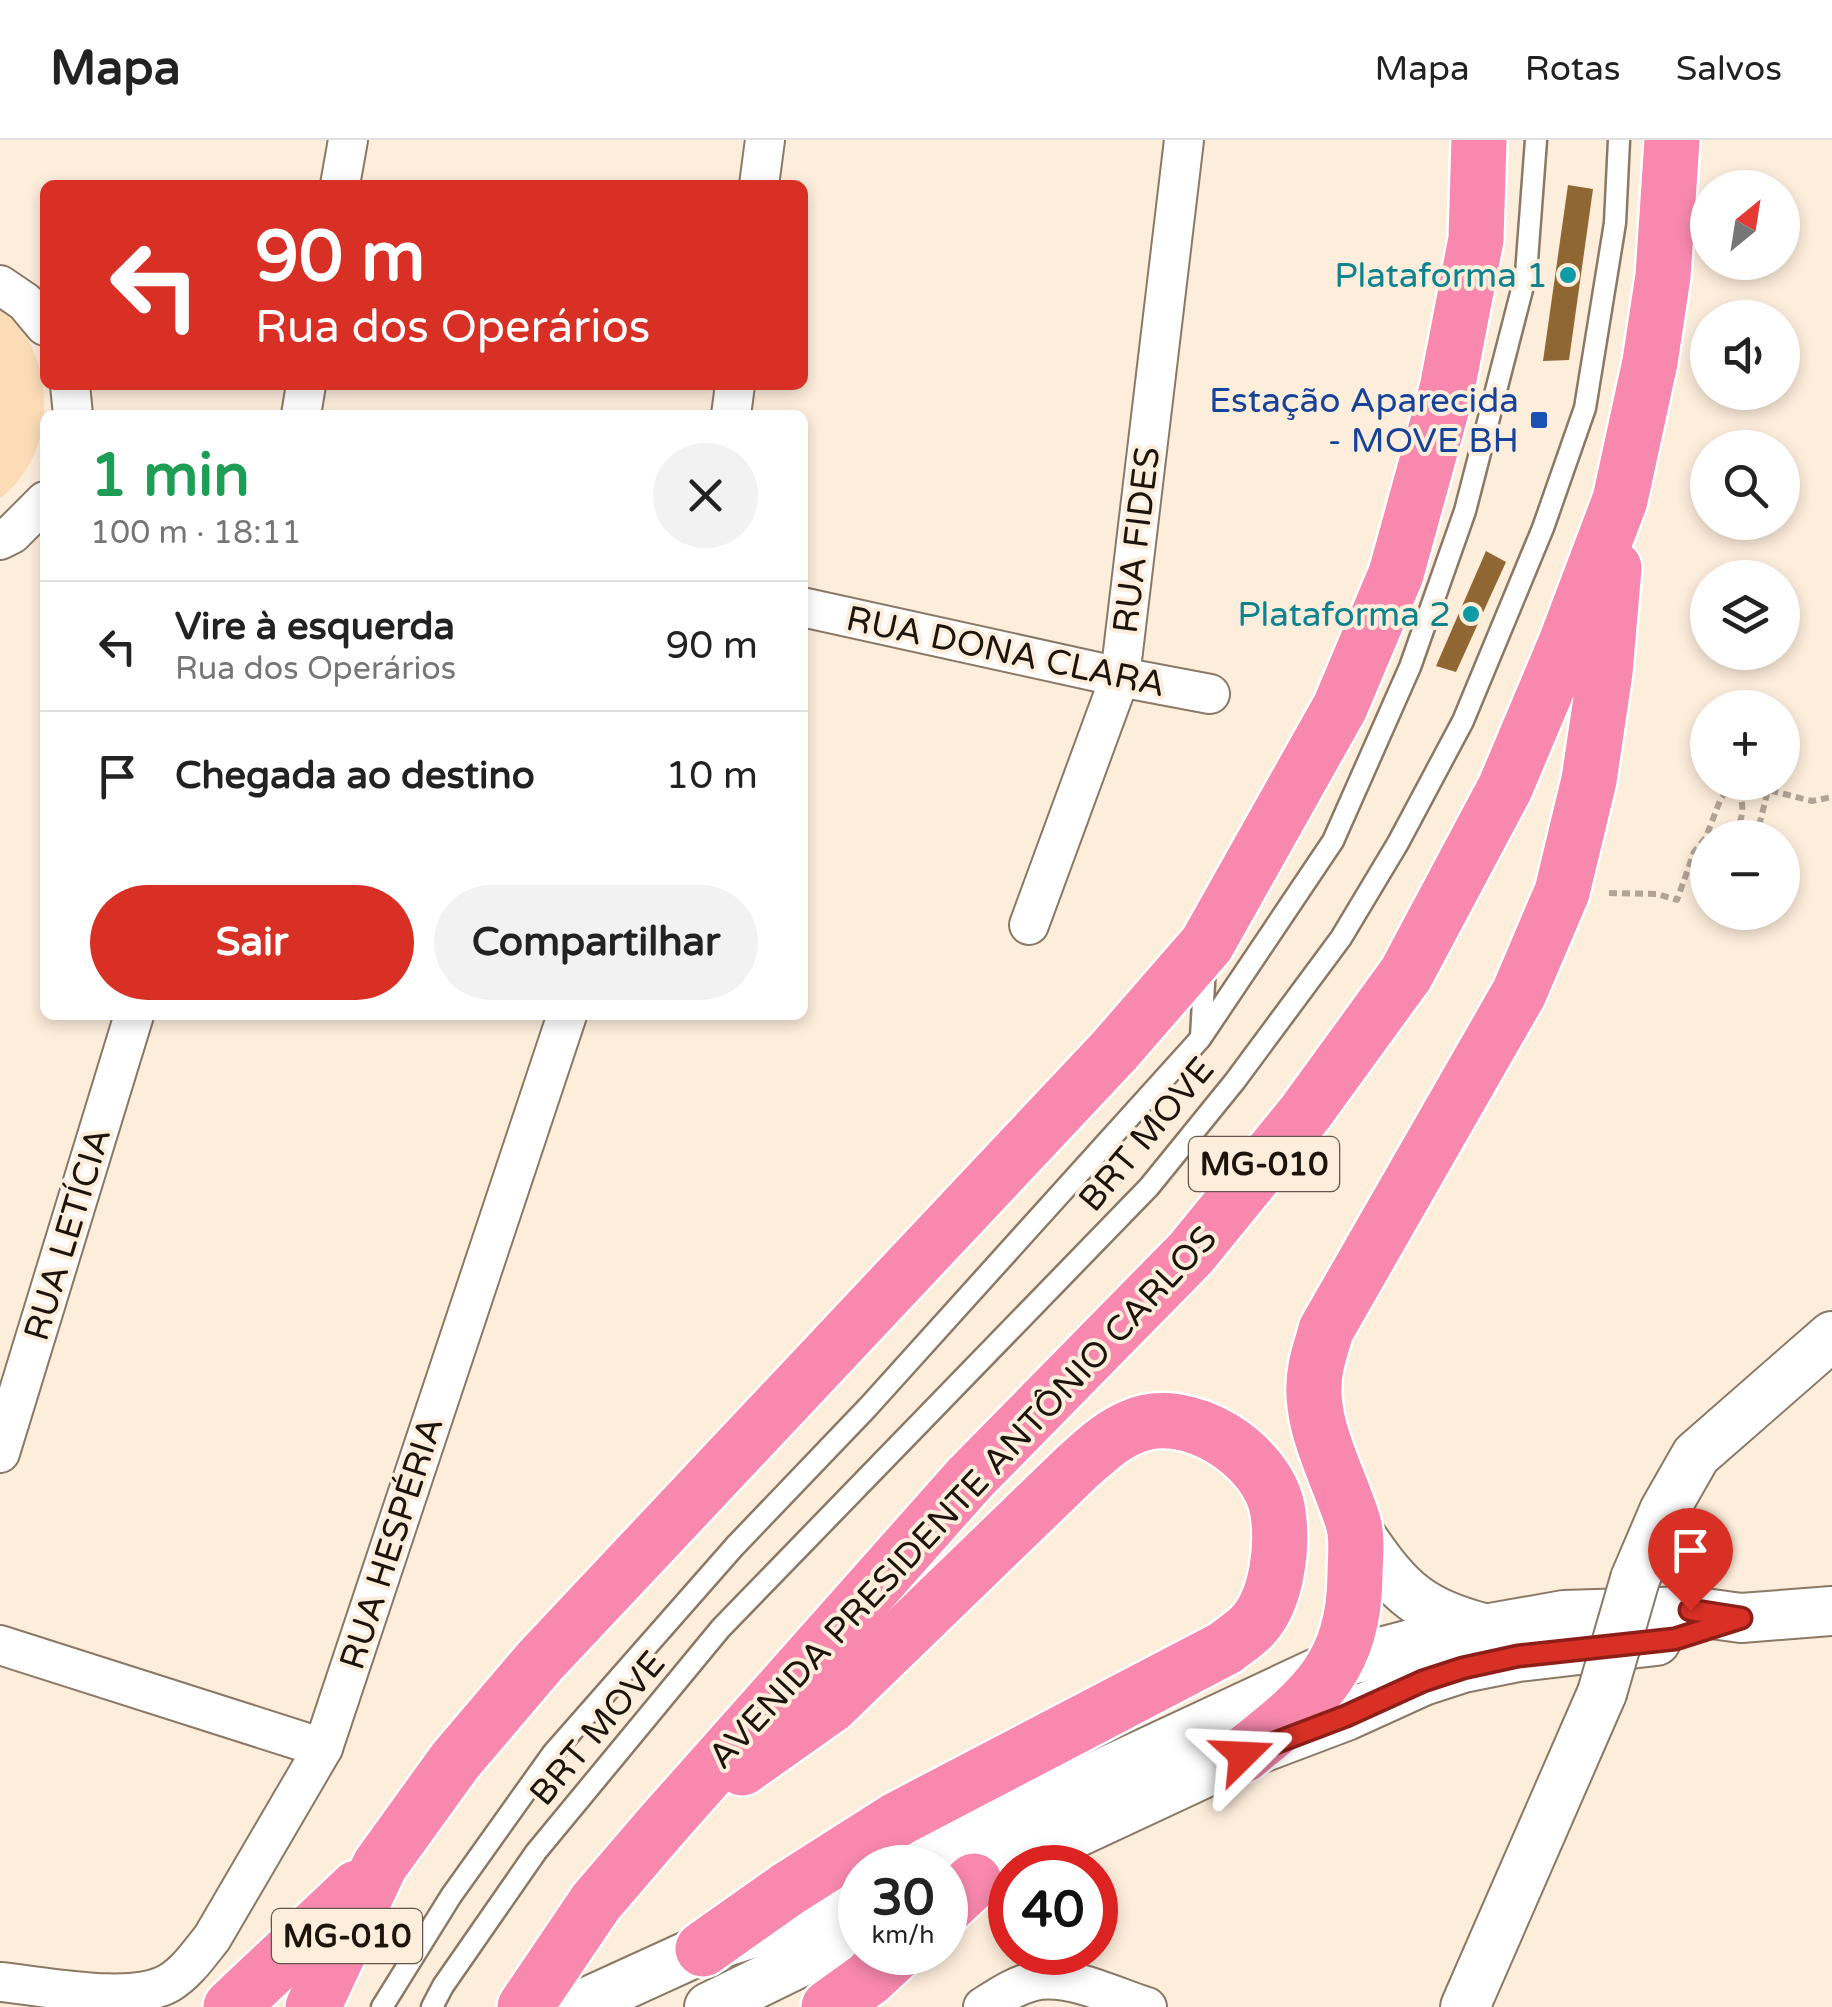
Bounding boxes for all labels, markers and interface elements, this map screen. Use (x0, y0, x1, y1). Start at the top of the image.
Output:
text: Mapa (50, 40, 181, 98)
text: Mapa (1375, 48, 1470, 90)
text: Rotas (1525, 48, 1621, 90)
text: Salvos (1676, 48, 1782, 90)
north arrow (1690, 170, 1800, 280)
map controls (1690, 170, 1800, 930)
text: 90 m (255, 216, 425, 300)
icon: left (90, 220, 220, 350)
place label: Plataforma 1 (1334, 255, 1548, 297)
marker: Plataforma 1 (1557, 264, 1579, 286)
button: sound (1690, 300, 1800, 410)
text: Rua dos Operários (255, 301, 650, 355)
place label: Estação Aparecida - MOVE BH (1209, 380, 1519, 462)
marker: Estação Aparecida - MOVE BH (1528, 409, 1550, 431)
button: search (1690, 430, 1800, 540)
text: 1 min (90, 440, 250, 512)
button: close (653, 443, 758, 548)
street label: RUA FIDES (1105, 445, 1169, 636)
text: 100 m · 18:11 (90, 514, 302, 552)
button: layers (1690, 560, 1800, 670)
place label: Plataforma 2 (1237, 594, 1451, 636)
street label: RUA DONA CLARA (843, 598, 1169, 706)
marker: Plataforma 2 (1460, 603, 1482, 625)
text: Vire à esquerda (175, 604, 455, 650)
icon: left (90, 619, 145, 674)
text: 90 m (666, 623, 758, 669)
text: Rua dos Operários (175, 650, 456, 688)
button: + (1690, 690, 1800, 800)
icon: arrive (90, 749, 145, 804)
text: Chegada ao destino (175, 753, 535, 799)
text: 10 m (666, 753, 758, 799)
button: − (1690, 820, 1800, 930)
button: Sair (90, 885, 414, 1000)
button: Compartilhar (434, 885, 758, 1000)
street label: BRT MOVE (1070, 1049, 1223, 1220)
street label: RUA LETÍCIA (16, 1123, 120, 1346)
road number: MG-010 (1189, 1137, 1339, 1191)
street label: AVENIDA PRESIDENTE ANTÔNIO CARLOS (700, 1218, 1226, 1778)
street label: RUA HESPÉRIA (331, 1412, 453, 1675)
pin (1648, 1508, 1733, 1611)
icon: arrive (1663, 1523, 1718, 1578)
street label: BRT MOVE (521, 1643, 674, 1814)
position arrow (1191, 1703, 1295, 1807)
speed limit sign: 40 (988, 1845, 1118, 1975)
text: 30 (872, 1868, 934, 1928)
road number: MG-010 (272, 1909, 422, 1963)
text: km/h (872, 1920, 934, 1950)

